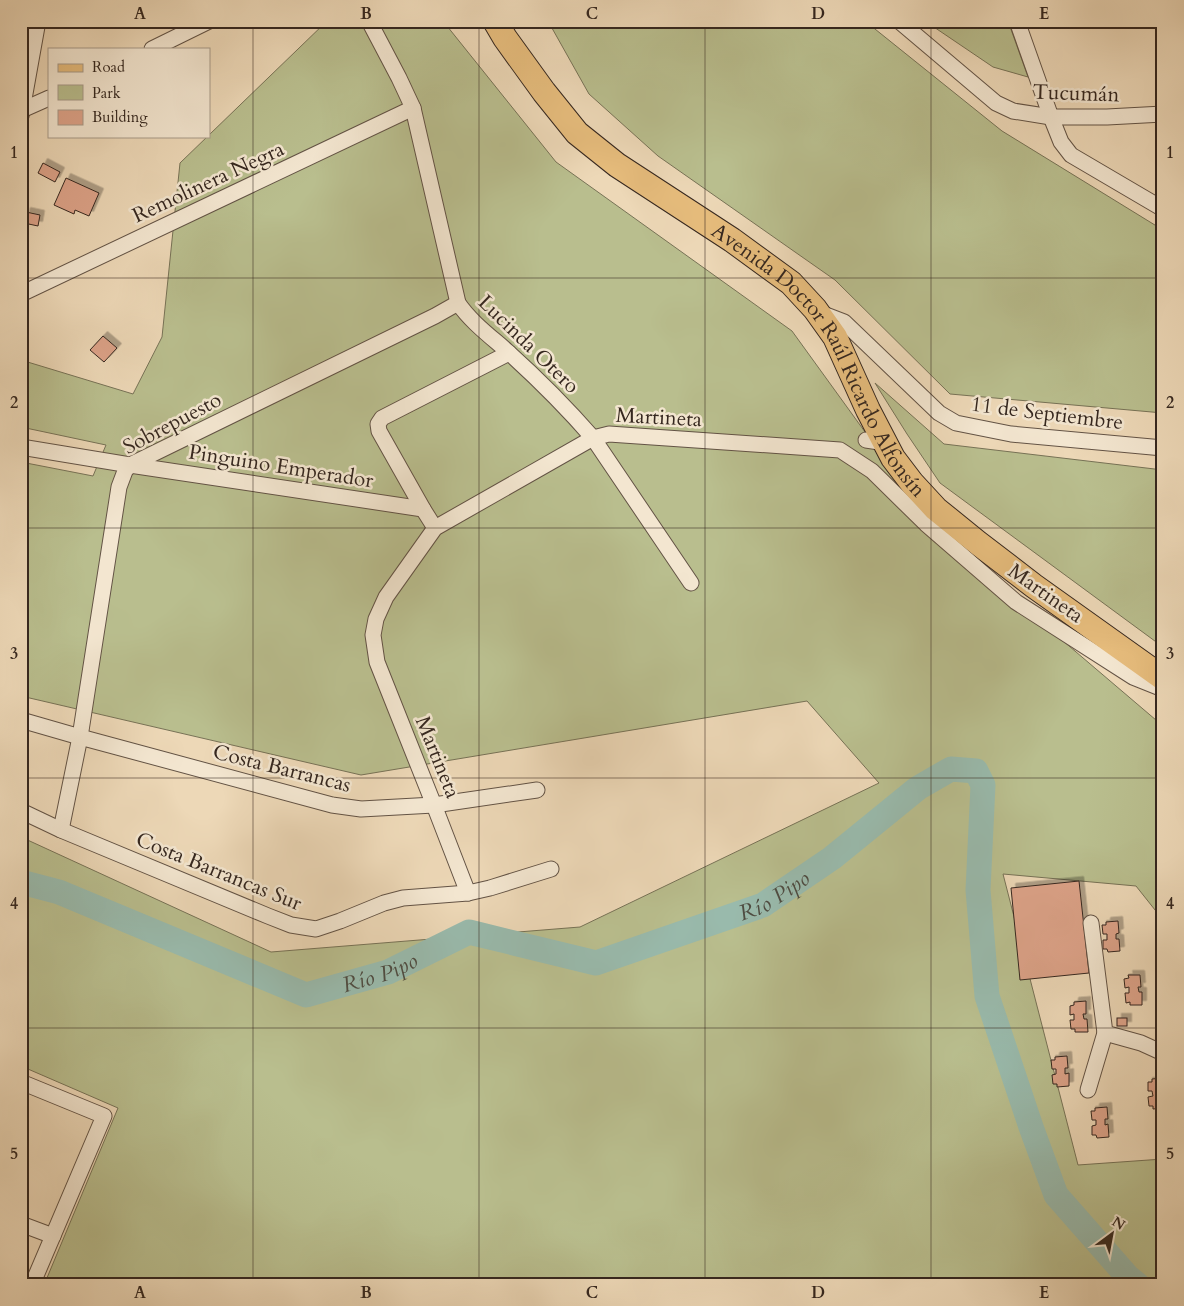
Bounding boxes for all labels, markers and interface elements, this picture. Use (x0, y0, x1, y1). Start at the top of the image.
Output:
text: A (134, 3, 146, 25)
text: B (360, 3, 372, 25)
text: C (586, 3, 598, 25)
text: D (811, 3, 825, 25)
text: E (1039, 3, 1049, 25)
legend (48, 48, 210, 138)
text: Road (92, 57, 125, 77)
street label: Tucumán (1032, 77, 1120, 110)
text: Park (92, 83, 121, 103)
text: Building (92, 107, 148, 127)
street label: Remolinera Negra (128, 135, 289, 230)
text: 1 (10, 142, 18, 164)
text: 1 (1166, 142, 1174, 164)
street label: Avenida Doctor Raúl Ricardo Alfonsín (706, 216, 932, 504)
street label: Lucinda Otero (472, 288, 586, 400)
street label: Sobrepuesto (118, 385, 227, 462)
street label: 11 de Septiembre (969, 390, 1125, 437)
text: 2 (10, 392, 18, 414)
text: 2 (1166, 392, 1174, 414)
street label: Martineta (615, 401, 703, 434)
street label: Pinguino Emperador (186, 438, 376, 495)
street label: Martineta (1002, 557, 1089, 630)
text: 3 (10, 643, 18, 665)
text: 3 (1166, 643, 1174, 665)
street label: Martineta (408, 712, 467, 803)
street label: Costa Barrancas (210, 737, 354, 800)
street label: Costa Barrancas Sur (132, 825, 306, 918)
water label: Río Pipo (735, 863, 816, 928)
text: 4 (10, 893, 18, 915)
text: 4 (1166, 893, 1174, 915)
water label: Río Pipo (339, 946, 423, 1000)
text: 5 (10, 1143, 18, 1165)
text: 5 (1166, 1143, 1174, 1165)
north arrow (1086, 1208, 1136, 1258)
text: N (1108, 1212, 1129, 1235)
text: A (134, 1282, 146, 1304)
text: B (360, 1282, 372, 1304)
text: C (586, 1282, 598, 1304)
text: D (811, 1282, 825, 1304)
text: E (1039, 1282, 1049, 1304)

